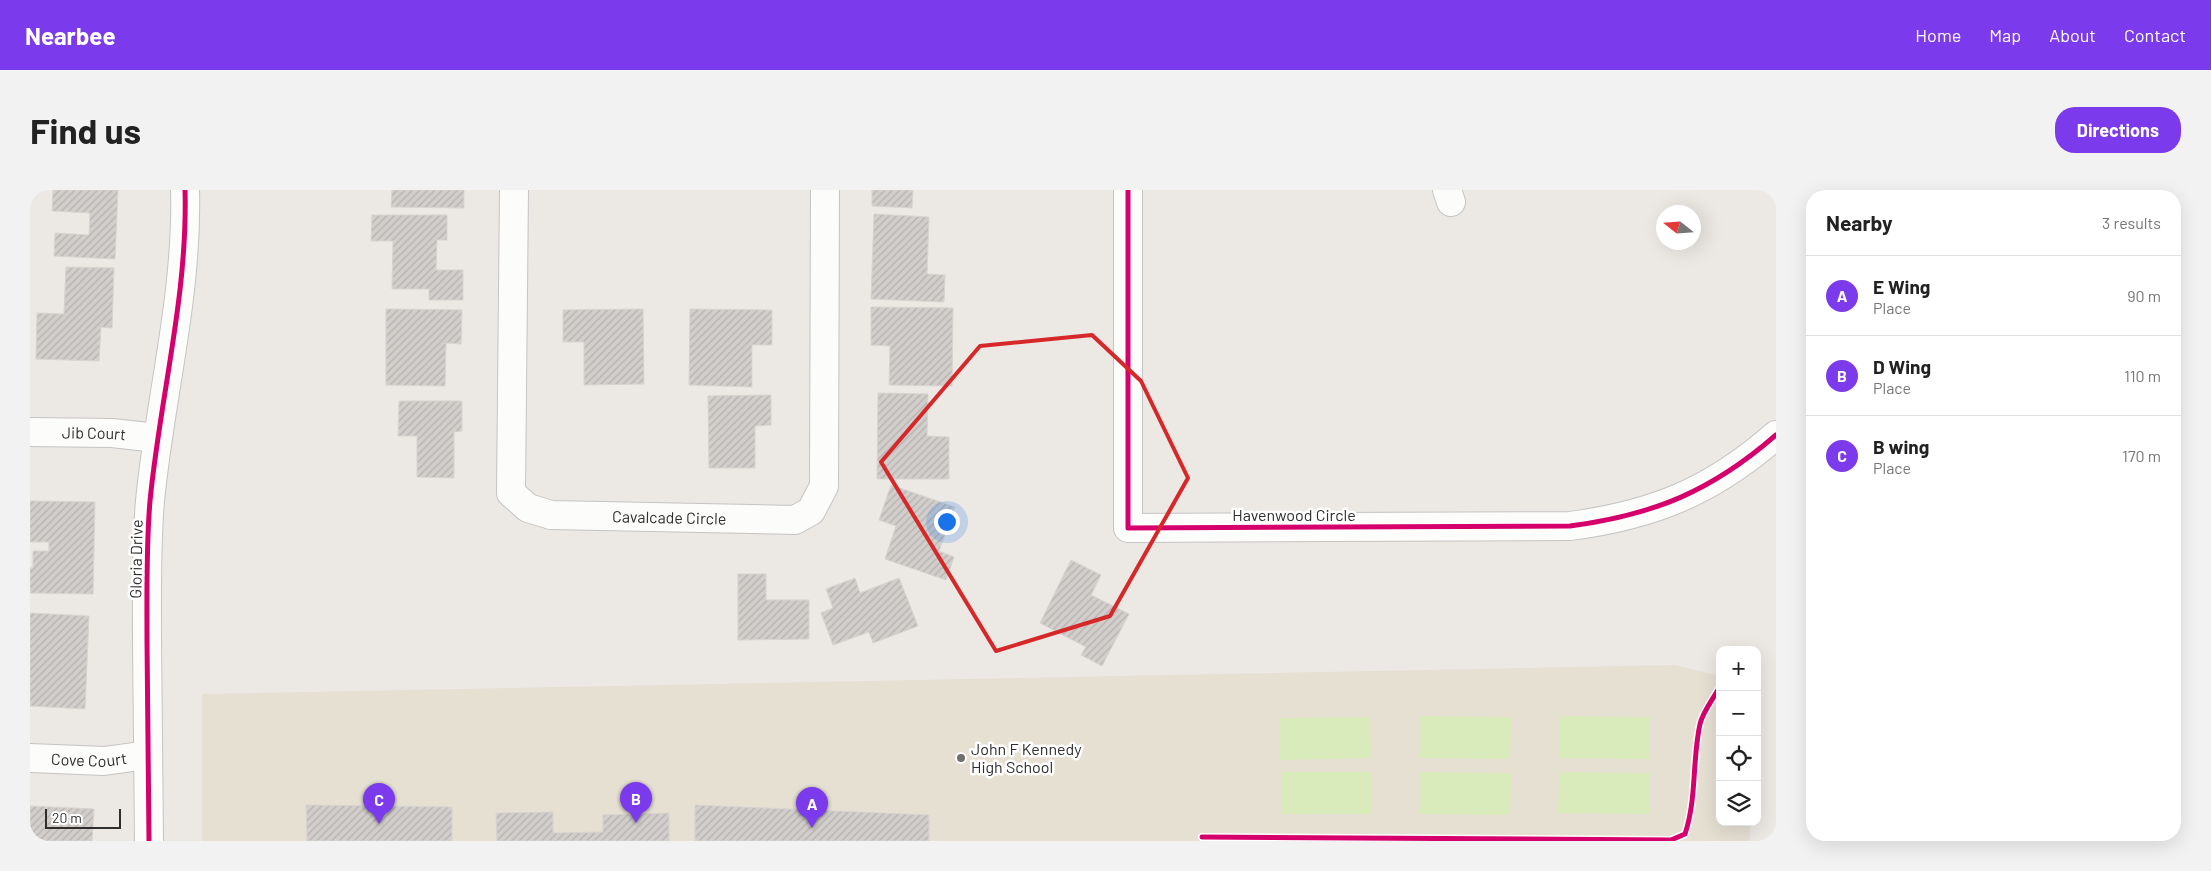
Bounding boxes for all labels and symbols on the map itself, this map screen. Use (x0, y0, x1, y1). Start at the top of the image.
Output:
north arrow (1656, 205, 1701, 250)
street label: Jib Court (62, 422, 127, 444)
street label: Havenwood Circle (1232, 505, 1356, 524)
street label: Cavalcade Circle (612, 506, 727, 528)
your location (934, 509, 960, 535)
street label: Gloria Drive (125, 519, 146, 599)
place label: John F Kennedy High School (971, 739, 1082, 776)
street label: Cove Court (51, 748, 128, 770)
marker: John F Kennedy High School (955, 752, 967, 764)
pin: B (620, 782, 652, 823)
pin: C (363, 783, 395, 824)
pin: A (796, 787, 828, 828)
scale bar (45, 806, 121, 829)

